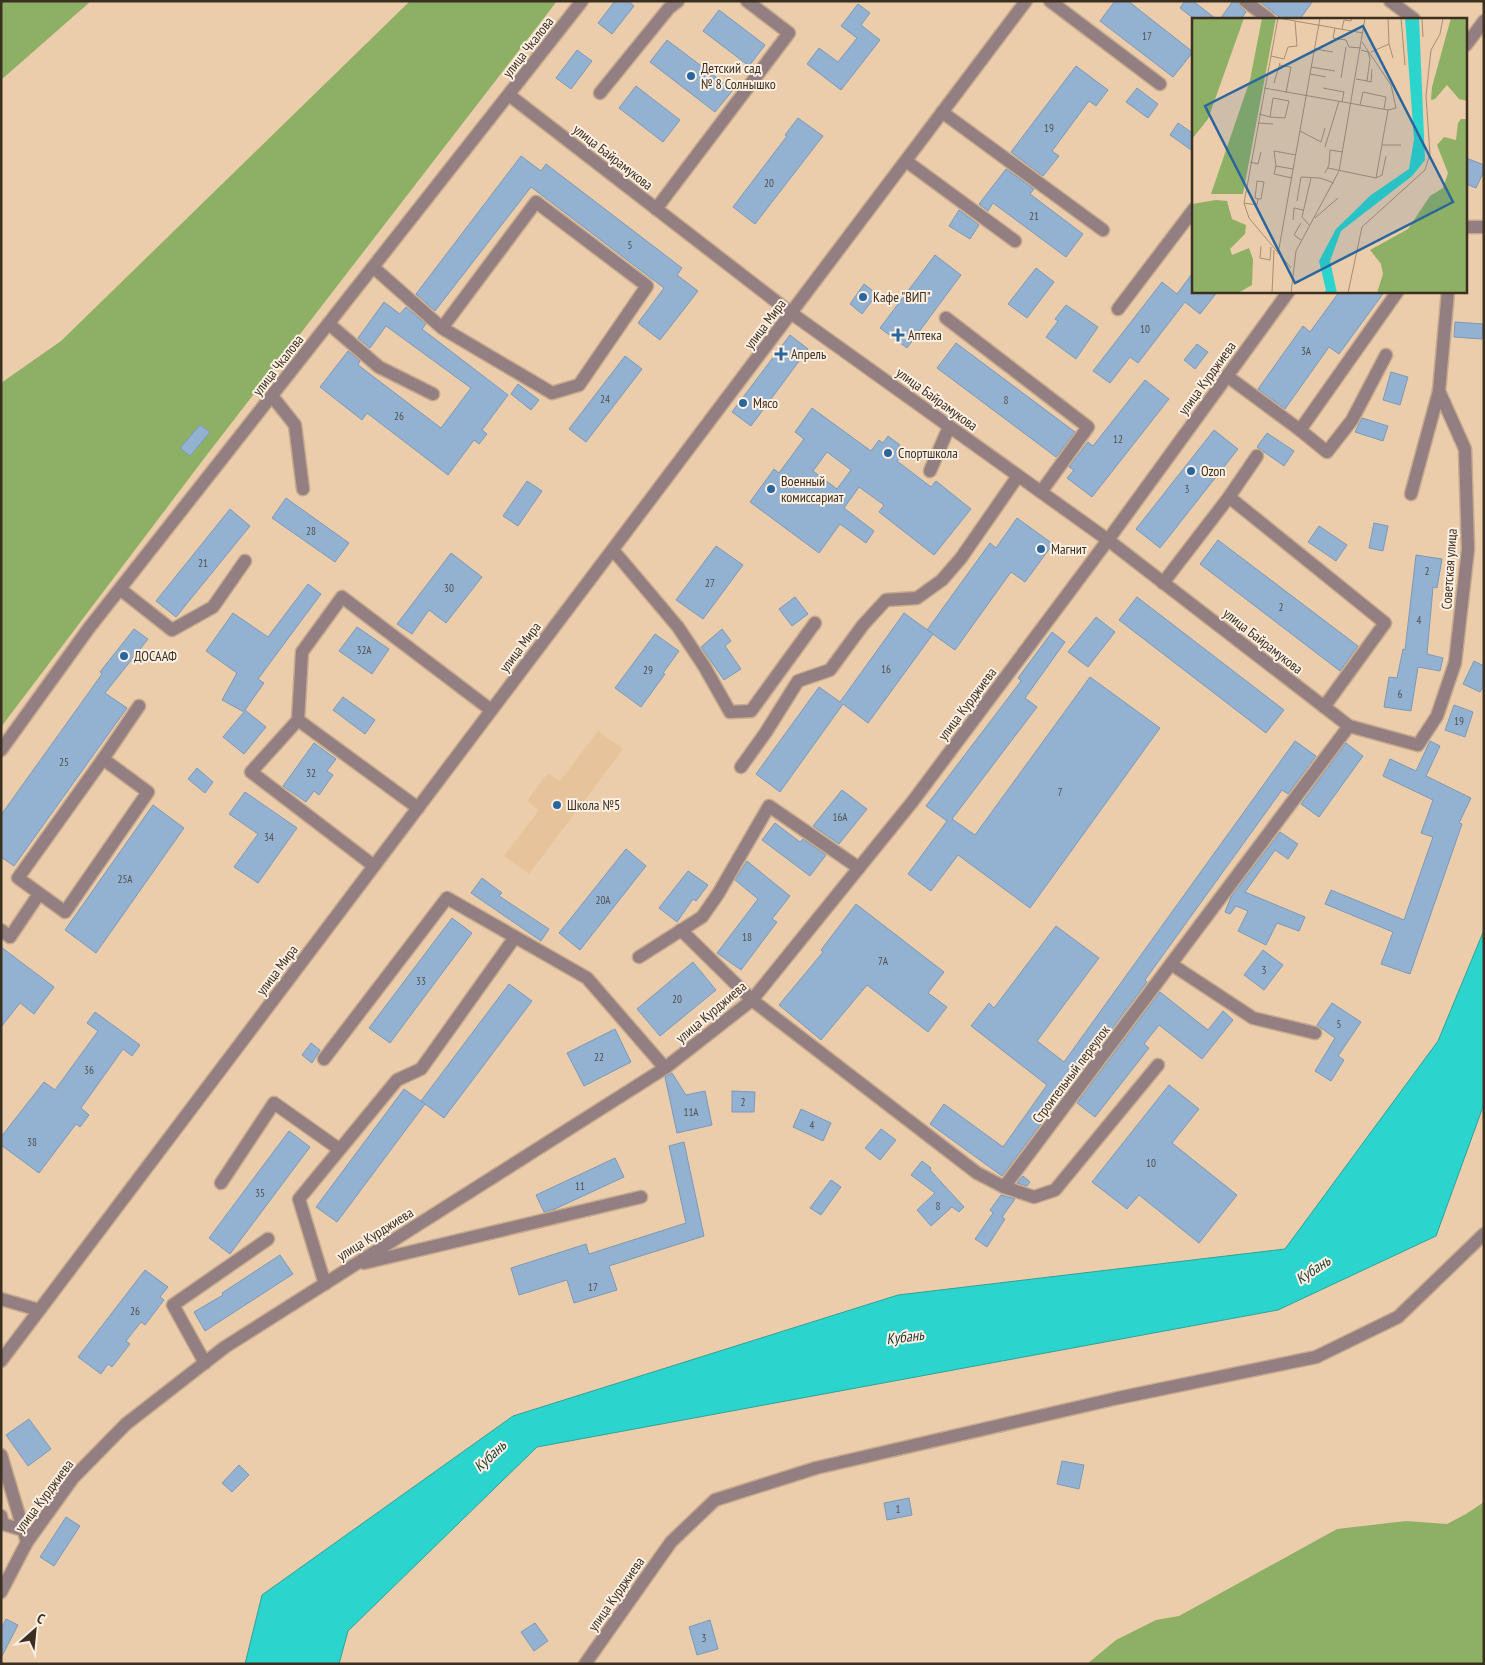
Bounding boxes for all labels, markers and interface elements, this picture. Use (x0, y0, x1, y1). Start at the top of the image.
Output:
street label: улица Чкалова (499, 13, 557, 81)
inset map (1192, 18, 1468, 292)
house number: 17 (1142, 29, 1152, 43)
place label: Детский сад № 8 Солнышко (701, 59, 776, 93)
marker: Детский сад № 8 Солнышко (685, 70, 697, 82)
street label: улица Байрамукова (569, 120, 657, 194)
house number: 19 (1044, 121, 1054, 135)
house number: 20 (764, 176, 774, 190)
house number: 21 (1029, 209, 1039, 223)
house number: 5 (628, 238, 633, 252)
place label: Кафе "ВИП" (873, 288, 931, 306)
marker: Кафе "ВИП" (857, 291, 869, 303)
street label: улица Мира (740, 295, 790, 353)
house number: 10 (1140, 322, 1150, 336)
place label: Аптека (908, 326, 942, 344)
marker: Аптека (892, 329, 904, 341)
street label: улица Чкалова (249, 331, 307, 399)
street label: улица Курджиева (1174, 338, 1240, 418)
house number: 3А (1301, 344, 1312, 358)
place label: Апрель (791, 345, 826, 363)
marker: Апрель (775, 348, 787, 360)
street label: улица Байрамукова (893, 363, 981, 435)
house number: 24 (600, 392, 610, 406)
house number: 8 (1004, 393, 1009, 407)
place label: Мясо (753, 394, 778, 412)
marker: Мясо (737, 397, 749, 409)
house number: 26 (394, 409, 404, 423)
house number: 12 (1113, 432, 1123, 446)
place label: Спортшкола (898, 444, 958, 462)
marker: Спортшкола (882, 447, 894, 459)
place label: Ozon (1201, 462, 1226, 480)
marker: Ozon (1185, 465, 1197, 477)
place label: Военный комиссариат (781, 472, 844, 506)
house number: 3 (1185, 482, 1190, 496)
marker: Военный комиссариат (765, 483, 777, 495)
house number: 28 (306, 524, 316, 538)
street label: Советская улица (1437, 528, 1461, 610)
place label: Магнит (1051, 540, 1087, 558)
marker: Магнит (1035, 543, 1047, 555)
house number: 21 (198, 556, 208, 570)
house number: 2 (1425, 564, 1430, 578)
house number: 27 (705, 576, 715, 590)
house number: 30 (444, 581, 454, 595)
house number: 2 (1279, 600, 1284, 614)
street label: улица Байрамукова (1219, 604, 1307, 678)
house number: 4 (1417, 613, 1422, 627)
street label: улица Мира (495, 618, 545, 676)
house number: 32А (356, 643, 372, 657)
place label: ДОСААФ (134, 647, 177, 665)
marker: ДОСААФ (118, 650, 130, 662)
house number: 16 (881, 662, 891, 676)
house number: 29 (643, 663, 653, 677)
street label: улица Курджиева (934, 664, 1000, 744)
house number: 6 (1398, 687, 1403, 701)
house number: 19 (1454, 714, 1464, 728)
house number: 25 (59, 755, 69, 769)
house number: 32 (306, 766, 316, 780)
house number: 7 (1058, 785, 1063, 799)
place label: Школа №5 (567, 796, 620, 814)
marker: Школа №5 (551, 799, 563, 811)
house number: 16А (832, 810, 848, 824)
house number: 34 (264, 830, 274, 844)
house number: 25А (117, 872, 133, 886)
house number: 20А (595, 893, 611, 907)
house number: 18 (742, 930, 752, 944)
street label: улица Мира (252, 941, 302, 999)
house number: 7А (878, 954, 889, 968)
house number: 3 (1262, 963, 1267, 977)
house number: 33 (416, 974, 426, 988)
street label: улица Курджиева (672, 977, 750, 1047)
house number: 20 (672, 992, 682, 1006)
house number: 5 (1337, 1017, 1342, 1031)
street label: Строительный переулок (1028, 1021, 1114, 1126)
house number: 22 (594, 1050, 604, 1064)
house number: 36 (84, 1063, 94, 1077)
house number: 2 (741, 1095, 746, 1109)
house number: 11А (683, 1105, 699, 1119)
house number: 4 (810, 1118, 815, 1132)
house number: 38 (27, 1135, 37, 1149)
house number: 10 (1146, 1156, 1156, 1170)
house number: 11 (575, 1179, 585, 1193)
house number: 35 (255, 1186, 265, 1200)
house number: 8 (936, 1199, 941, 1213)
street label: улица Курджиева (333, 1203, 417, 1265)
water label: Кубань (1292, 1250, 1335, 1288)
house number: 17 (588, 1280, 598, 1294)
house number: 26 (130, 1304, 140, 1318)
water label: Кубань (885, 1325, 926, 1348)
water label: Кубань (469, 1435, 511, 1475)
street label: улица Курджиева (11, 1456, 77, 1536)
house number: 1 (896, 1502, 901, 1516)
street label: улица Курджиева (584, 1553, 648, 1635)
north arrow (10, 1605, 60, 1655)
text: С (34, 1609, 48, 1628)
house number: 3 (702, 1631, 707, 1645)

